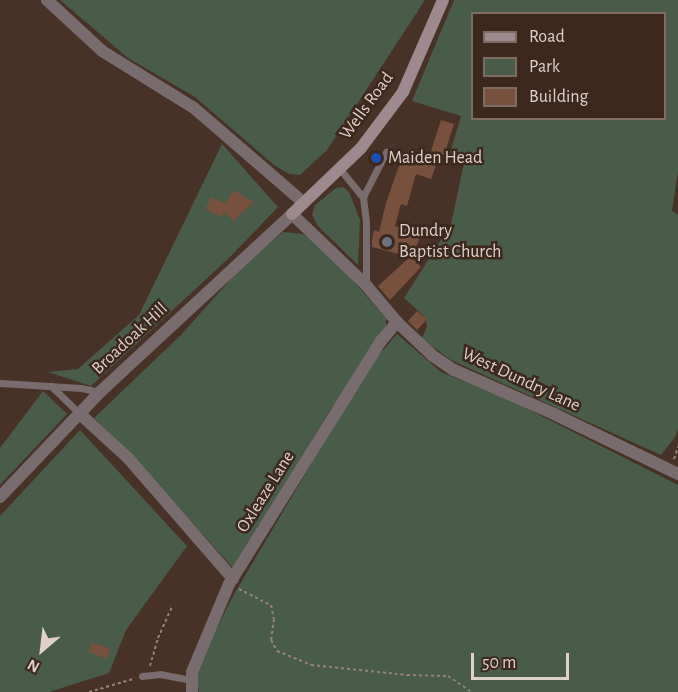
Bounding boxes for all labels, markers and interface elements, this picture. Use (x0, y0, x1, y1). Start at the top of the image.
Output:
legend (471, 12, 666, 120)
text: Road (529, 28, 565, 46)
text: Park (529, 58, 560, 76)
street label: Wells Road (335, 68, 399, 144)
text: Building (529, 88, 588, 106)
place label: Maiden Head (388, 147, 482, 169)
marker: Maiden Head (369, 151, 383, 165)
place label: Dundry Baptist Church (399, 221, 501, 264)
marker: Dundry Baptist Church (380, 235, 394, 249)
street label: Broadoak Hill (88, 298, 172, 380)
street label: West Dundry Lane (458, 343, 584, 417)
street label: Oxleaze Lane (232, 447, 300, 537)
north arrow (12, 620, 72, 680)
scale bar (474, 641, 572, 679)
text: 50 m (482, 654, 516, 672)
text: N (25, 656, 42, 676)

